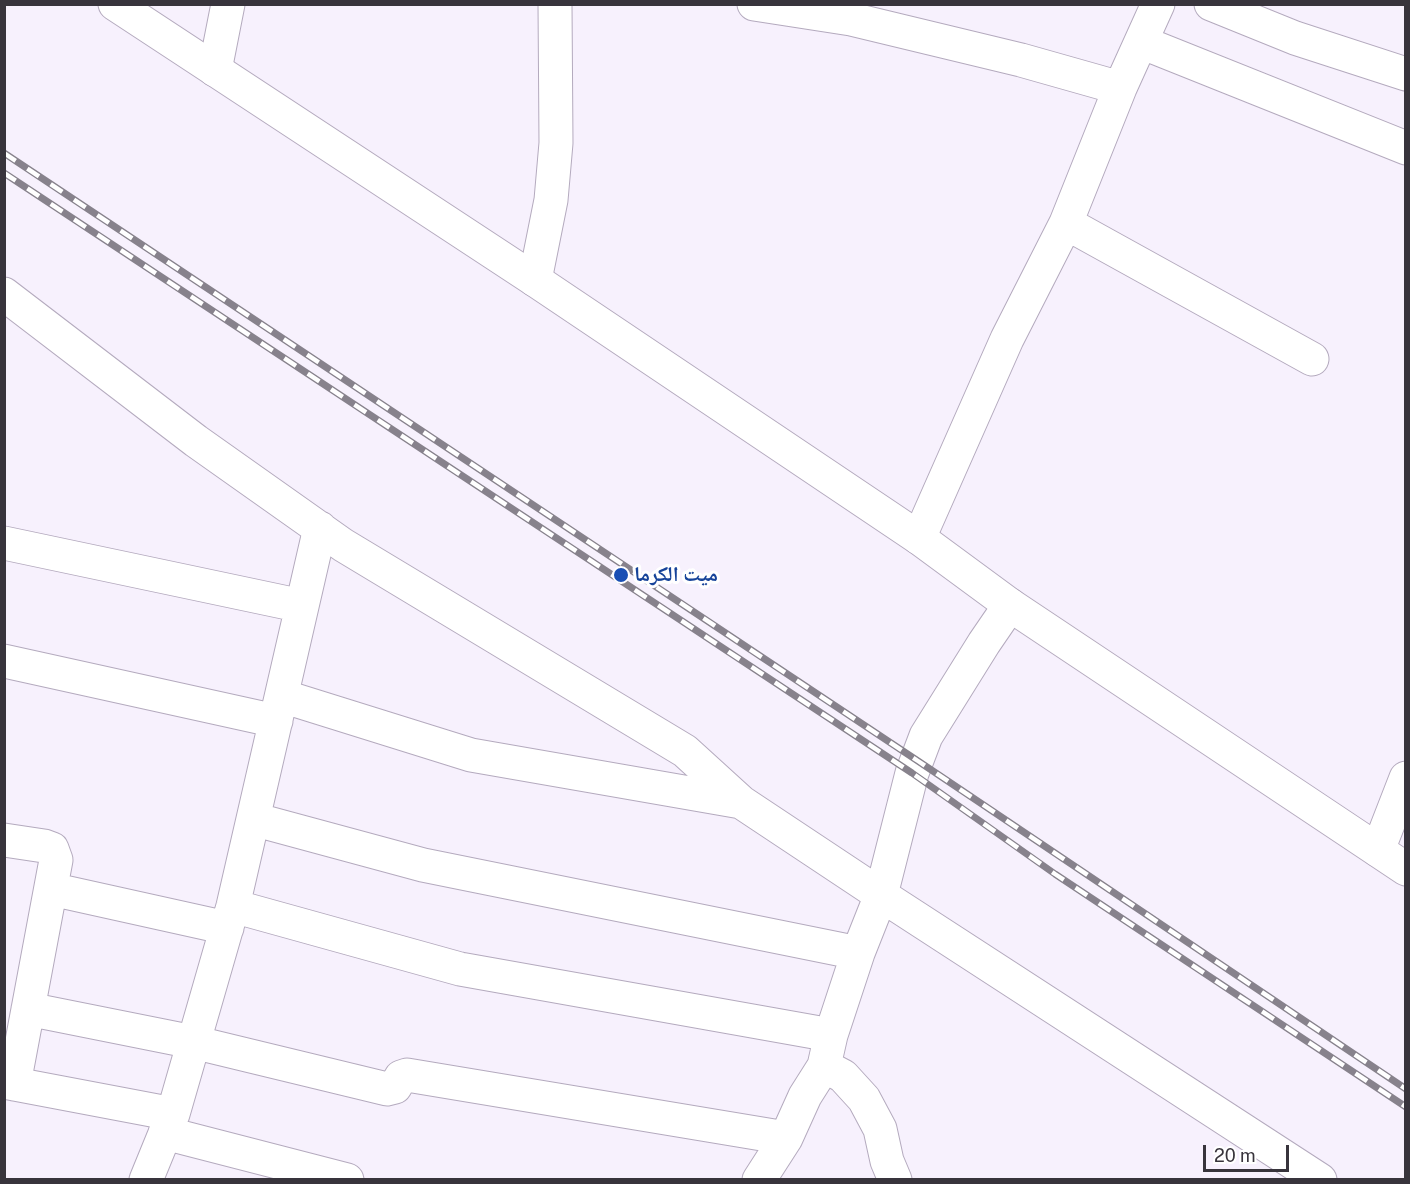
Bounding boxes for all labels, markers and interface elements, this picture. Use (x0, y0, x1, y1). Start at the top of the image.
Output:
place label: ميت الكرما (634, 562, 718, 588)
marker: ميت الكرما (612, 566, 630, 584)
scale bar (1206, 1133, 1292, 1171)
text: 20 m (1214, 1145, 1256, 1166)

